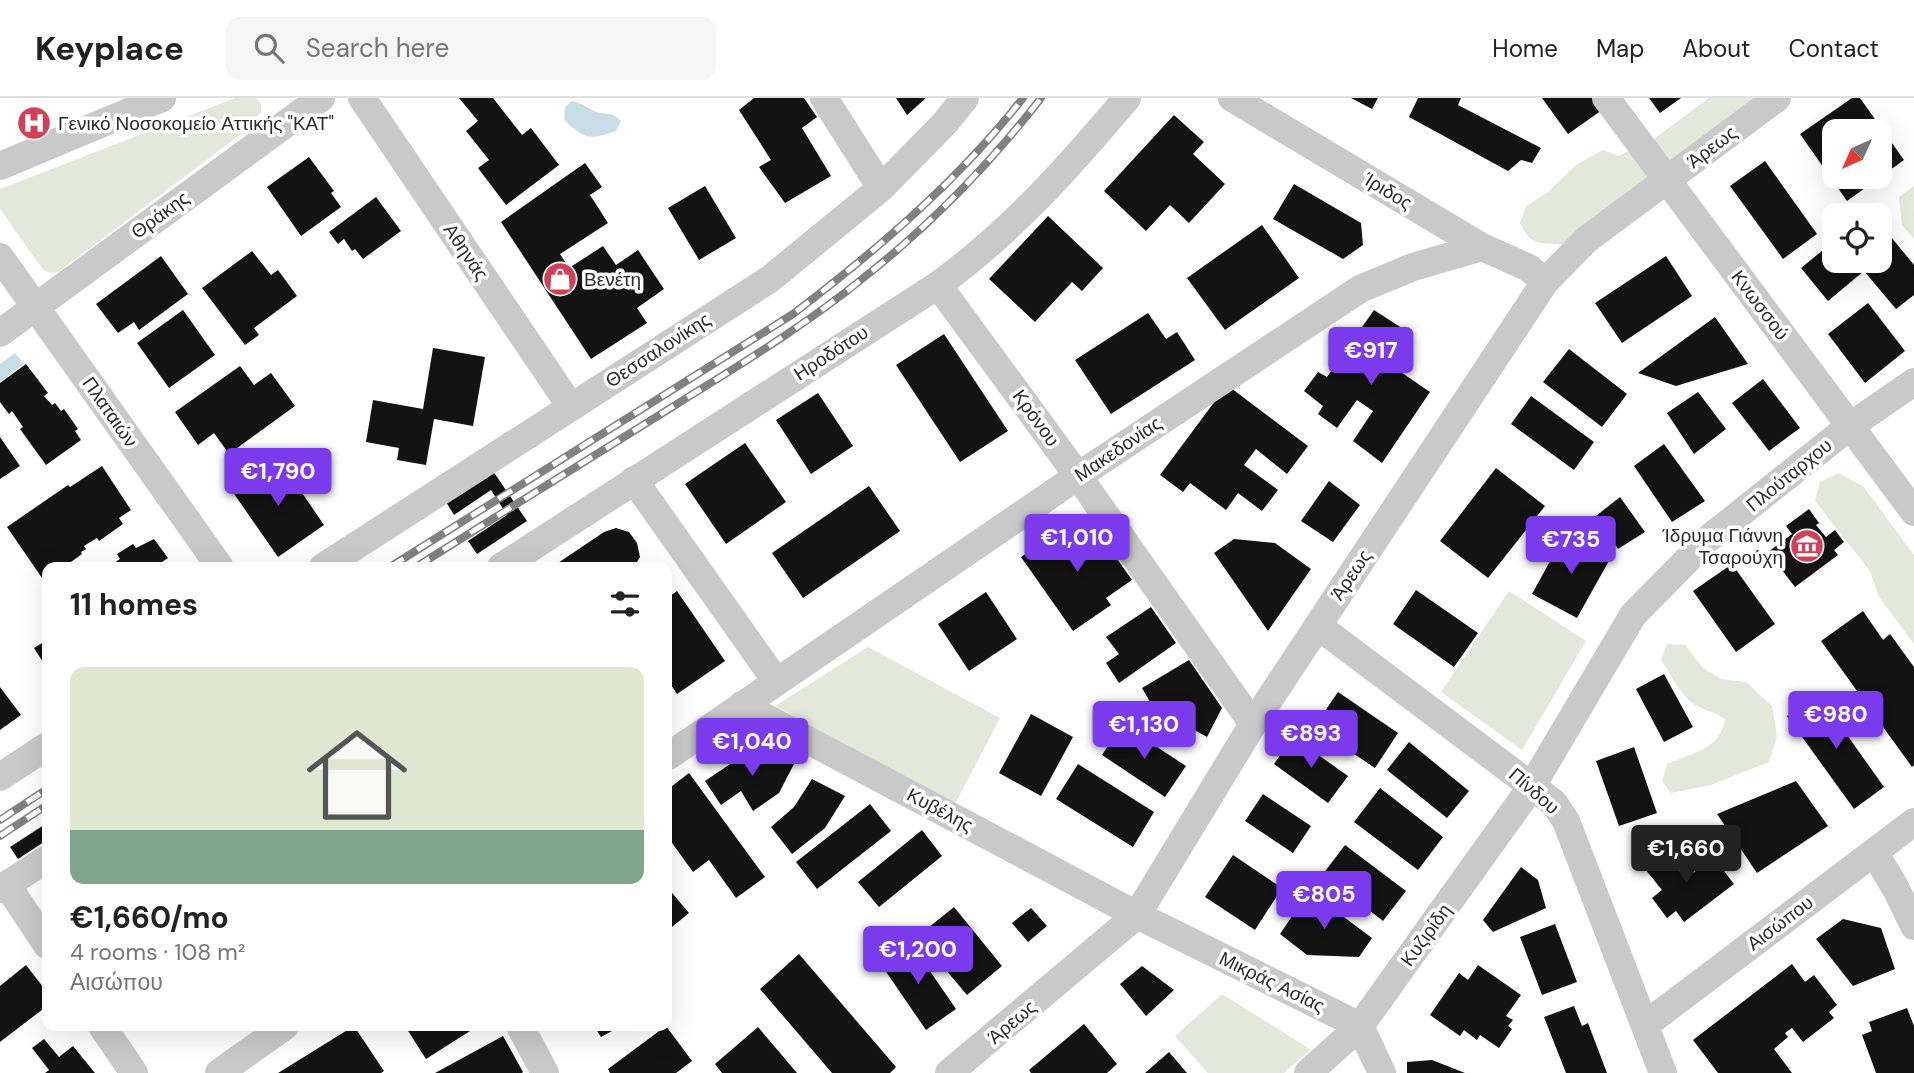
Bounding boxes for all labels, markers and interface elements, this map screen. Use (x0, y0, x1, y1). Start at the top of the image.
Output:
search box (226, 17, 716, 80)
text: Keyplace (35, 27, 184, 70)
icon: search (250, 29, 288, 67)
text: Search here (306, 31, 449, 65)
text: Home (1492, 33, 1558, 64)
text: Map (1596, 33, 1644, 64)
text: About (1682, 33, 1751, 64)
text: Contact (1789, 33, 1879, 64)
hospital icon: Γενικό Νοσοκομείο Αττικής "ΚΑΤ" (15, 104, 53, 142)
place label: Γενικό Νοσοκομείο Αττικής "ΚΑΤ" (58, 111, 334, 136)
north arrow (1822, 119, 1892, 189)
map controls (1822, 119, 1892, 273)
street label: Άρεως (1682, 120, 1742, 174)
street label: Ίριδος (1358, 166, 1417, 215)
street label: Θράκης (126, 186, 194, 244)
button: locate (1822, 203, 1892, 273)
street label: Αθηνάς (438, 219, 494, 285)
shop icon: Βενέτη (541, 260, 579, 298)
street label: Κνωσσού (1726, 265, 1794, 345)
place label: Βενέτη (584, 267, 641, 292)
street label: Θεσσαλονίκης (601, 307, 715, 393)
street label: Ηροδότου (789, 320, 873, 386)
pin: €917 (1330, 328, 1412, 387)
text: €917 (1344, 335, 1398, 365)
street label: Πλαταιών (77, 372, 143, 452)
street label: Κρόνου (1007, 385, 1065, 451)
street label: Μακεδονίας (1070, 411, 1166, 487)
street label: Πλούταρχου (1741, 433, 1837, 517)
pin: €1,790 (221, 448, 335, 508)
text: €1,790 (240, 456, 316, 486)
pin: €1,010 (1020, 514, 1134, 574)
pin: €735 (1530, 517, 1612, 576)
text: €1,010 (1041, 522, 1113, 552)
place label: Ίδρυμα Γιάννη Τσαρούχη (1662, 523, 1783, 570)
text: €735 (1542, 524, 1600, 554)
museum icon: Ίδρυμα Γιάννη Τσαρούχη (1788, 527, 1826, 565)
street label: Άρεως (1325, 545, 1377, 605)
text: 11 homes (70, 585, 198, 624)
icon: filters (606, 585, 644, 623)
pin: €980 (1795, 692, 1877, 751)
text: €980 (1804, 699, 1868, 729)
pin: €1,130 (1087, 702, 1201, 761)
text: €1,130 (1109, 709, 1179, 739)
pin: €893 (1270, 710, 1352, 770)
icon: home (294, 712, 420, 838)
pin: €1,040 (695, 718, 809, 778)
text: €893 (1281, 718, 1341, 748)
text: €1,040 (712, 726, 792, 756)
street label: Πίνδου (1504, 762, 1564, 820)
street label: Κυβέλης (902, 782, 978, 838)
pin: €1,660 (1629, 826, 1743, 885)
text: €1,660 (1647, 833, 1725, 863)
pin: €805 (1283, 872, 1365, 931)
text: €805 (1292, 879, 1356, 909)
street label: Αισώπου (1742, 890, 1818, 956)
text: €1,660/mo (70, 898, 229, 937)
street label: Κυζιρίδη (1395, 899, 1457, 971)
pin: €1,200 (861, 926, 975, 986)
text: €1,200 (879, 934, 957, 964)
text: 4 rooms · 108 m² (70, 937, 245, 967)
street label: Μικράς Ασίας (1215, 946, 1329, 1018)
text: Αισώπου (70, 967, 163, 997)
street label: Άρεως (983, 994, 1041, 1050)

